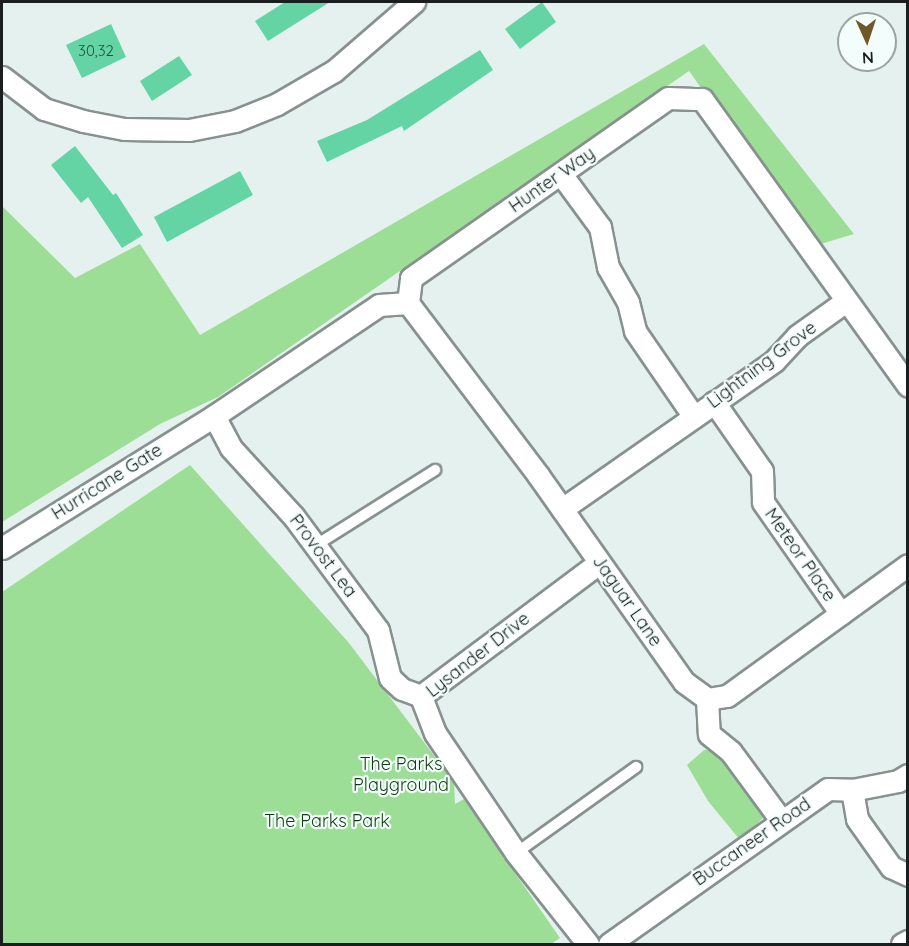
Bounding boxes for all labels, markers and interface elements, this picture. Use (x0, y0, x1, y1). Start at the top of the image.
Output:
north arrow (837, 12, 897, 72)
house number: 30,32 (78, 42, 114, 60)
text: N (861, 48, 874, 68)
street label: Hunter Way (505, 142, 599, 218)
street label: Lightning Grove (703, 317, 821, 413)
street label: Hurricane Gate (48, 439, 166, 525)
street label: Meteor Place (760, 504, 840, 606)
street label: Provost Lea (285, 510, 361, 602)
street label: Jaguar Lane (588, 551, 666, 651)
street label: Lysander Drive (422, 608, 534, 702)
park label: The Parks Playground (353, 754, 449, 796)
street label: Buccaneer Road (689, 793, 815, 891)
park label: The Parks Park (264, 810, 390, 832)

